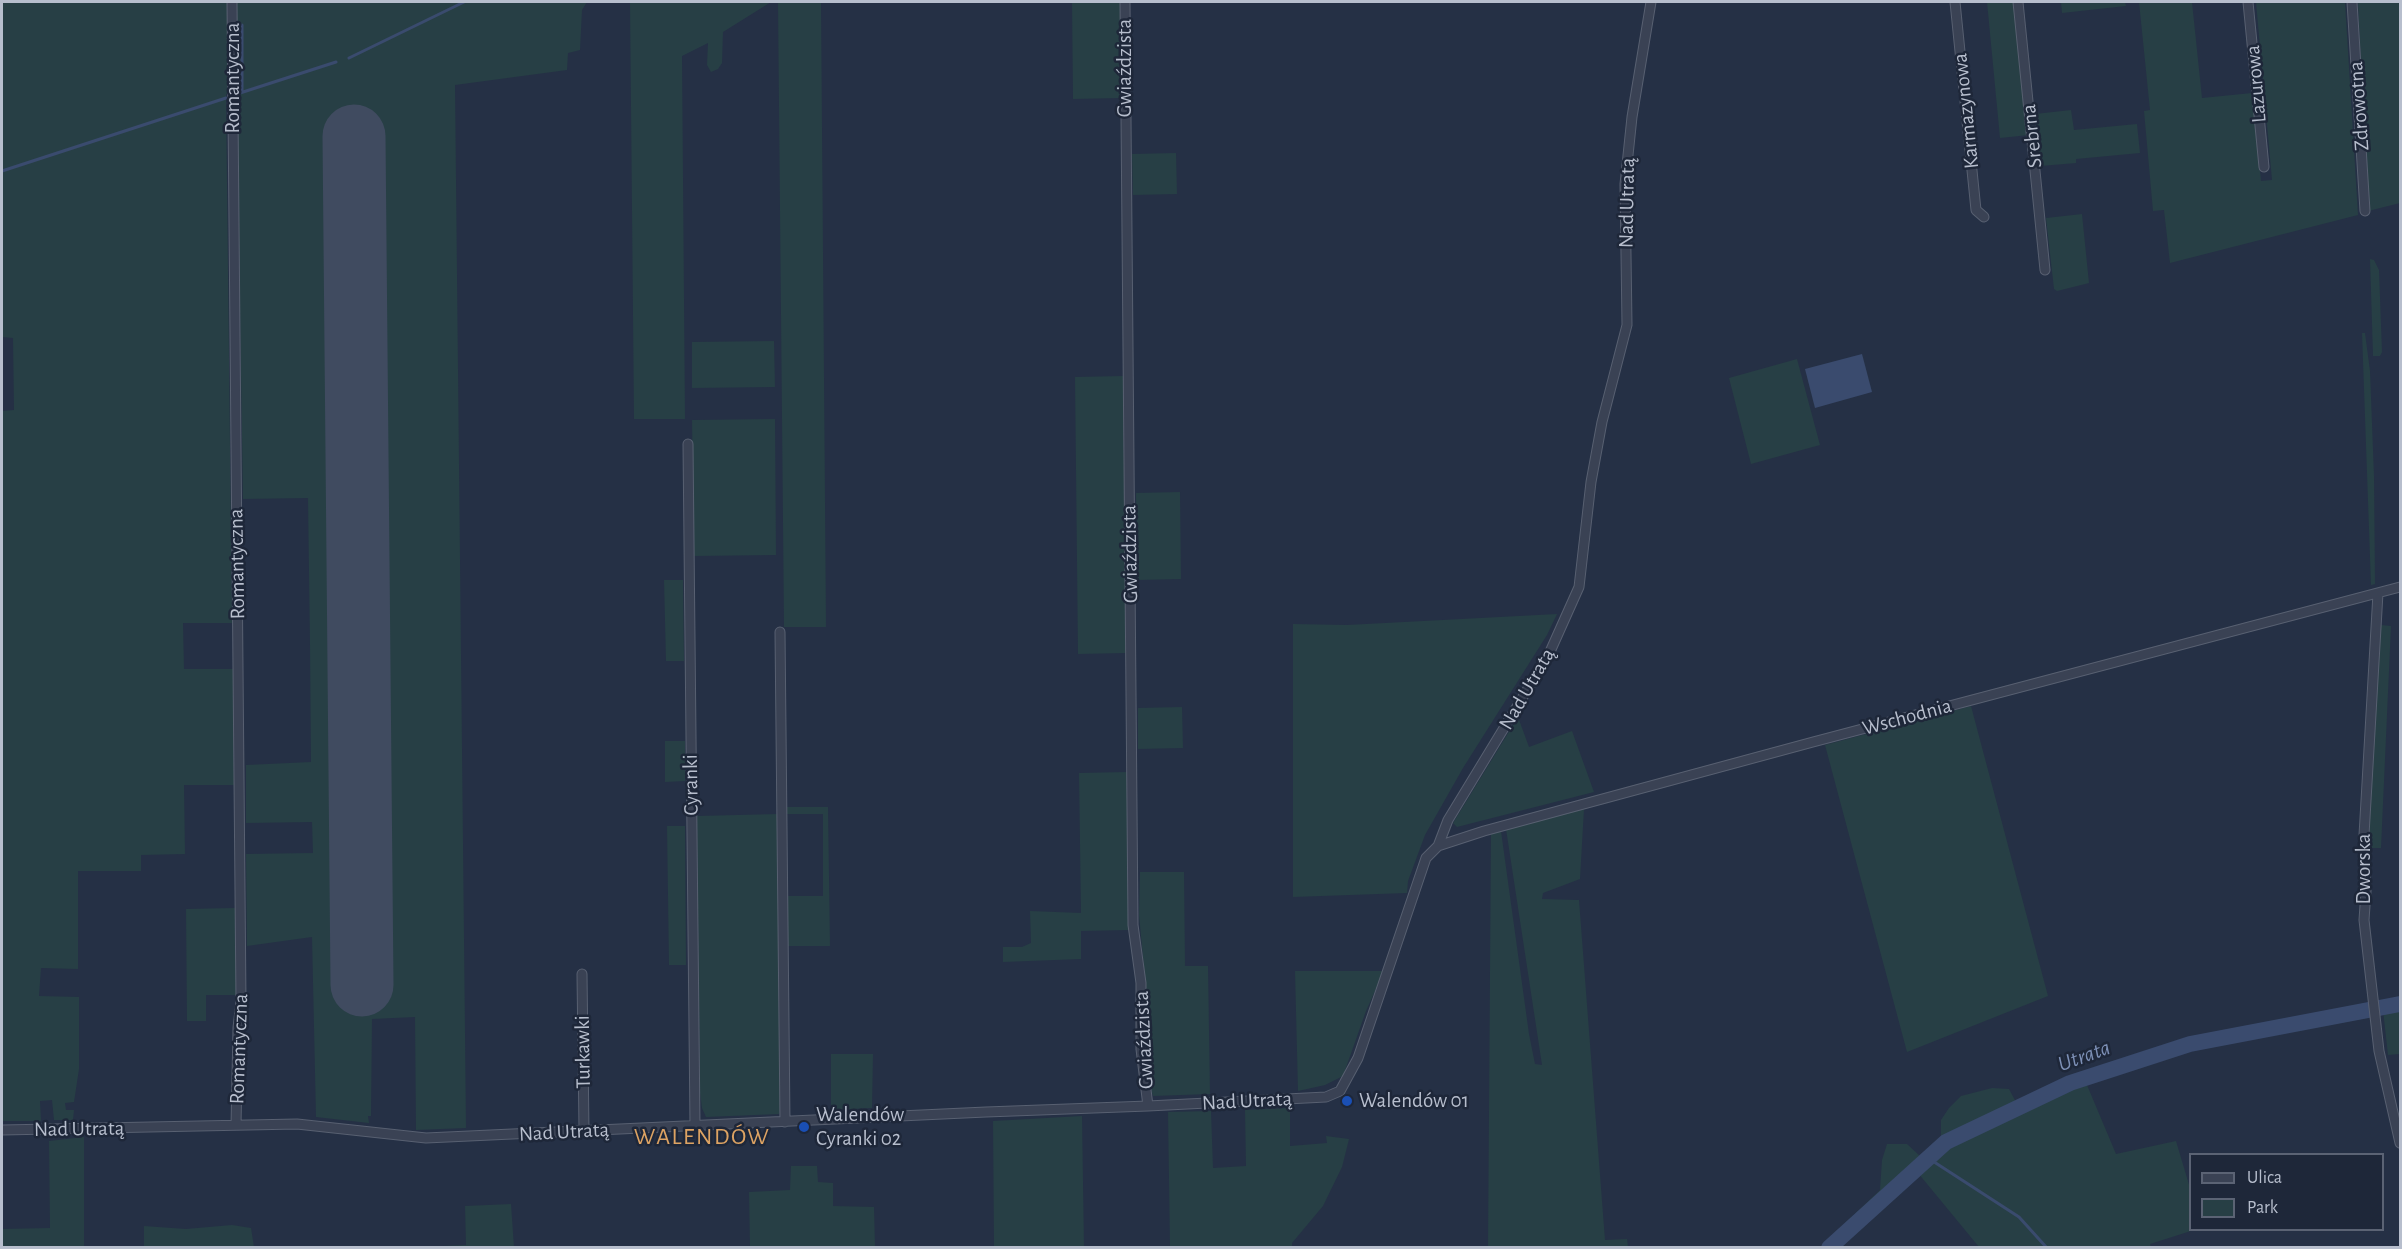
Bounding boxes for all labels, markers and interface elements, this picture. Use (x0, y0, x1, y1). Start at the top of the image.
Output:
street label: Gwiaździsta (1112, 19, 1138, 117)
street label: Romantyczna (220, 23, 246, 133)
street label: Lazurowa (2240, 44, 2272, 124)
street label: Karmazynowa (1947, 52, 1985, 170)
street label: Zdrowotna (2343, 60, 2375, 152)
street label: Srebrna (2016, 103, 2048, 169)
street label: Nad Utratą (1614, 158, 1640, 248)
street label: Gwiaździsta (1117, 505, 1143, 603)
street label: Romantyczna (223, 508, 251, 620)
street label: Nad Utratą (1493, 644, 1561, 734)
street label: Wschodnia (1860, 693, 1954, 741)
street label: Cyranki (678, 754, 704, 816)
street label: Dworska (2351, 834, 2377, 904)
street label: Gwiaździsta (1129, 990, 1159, 1090)
street label: Romantyczna (224, 993, 254, 1105)
street label: Turkawki (570, 1015, 596, 1089)
water label: Utrata (2054, 1034, 2114, 1078)
street label: Nad Utratą (1201, 1086, 1293, 1116)
place label: Walendów 01 (1359, 1088, 1469, 1114)
marker: Walendów 01 (1340, 1094, 1354, 1108)
place label: Walendów Cyranki 02 (816, 1102, 904, 1152)
street label: Nad Utratą (34, 1116, 124, 1142)
street label: Nad Utratą (518, 1117, 610, 1147)
marker: Walendów Cyranki 02 (797, 1120, 811, 1134)
district label: WALENDÓW (634, 1123, 770, 1151)
legend (2189, 1153, 2384, 1231)
text: Ulica (2247, 1169, 2282, 1187)
text: Park (2247, 1199, 2278, 1217)

